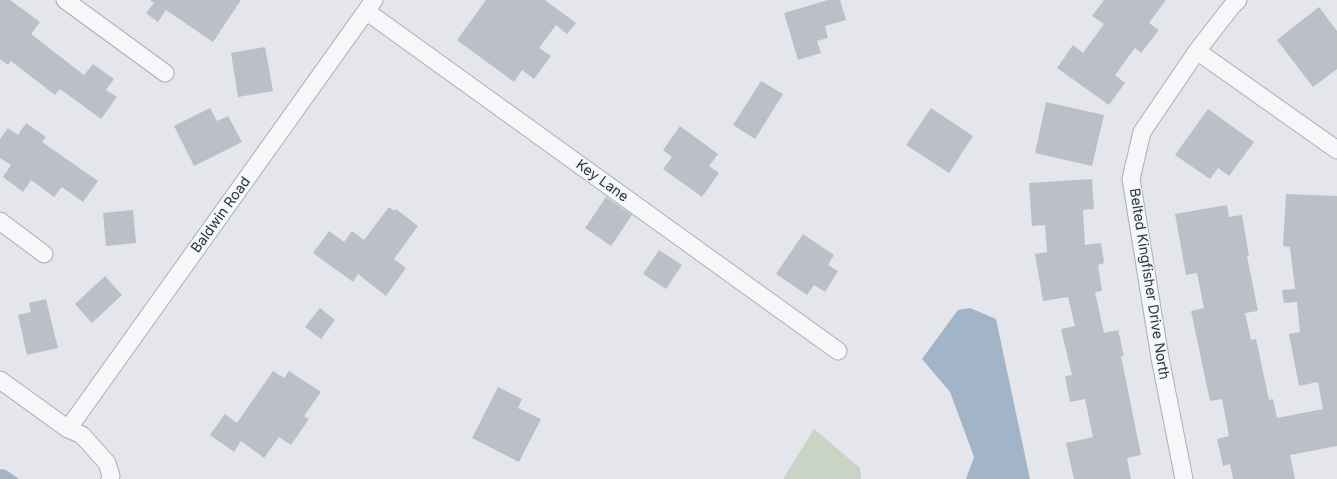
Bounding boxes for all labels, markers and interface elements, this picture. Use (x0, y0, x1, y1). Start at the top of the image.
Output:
street label: Key Lane (572, 156, 632, 206)
street label: Baldwin Road (188, 174, 254, 256)
street label: Belted Kingfisher Drive North (1126, 187, 1172, 381)

